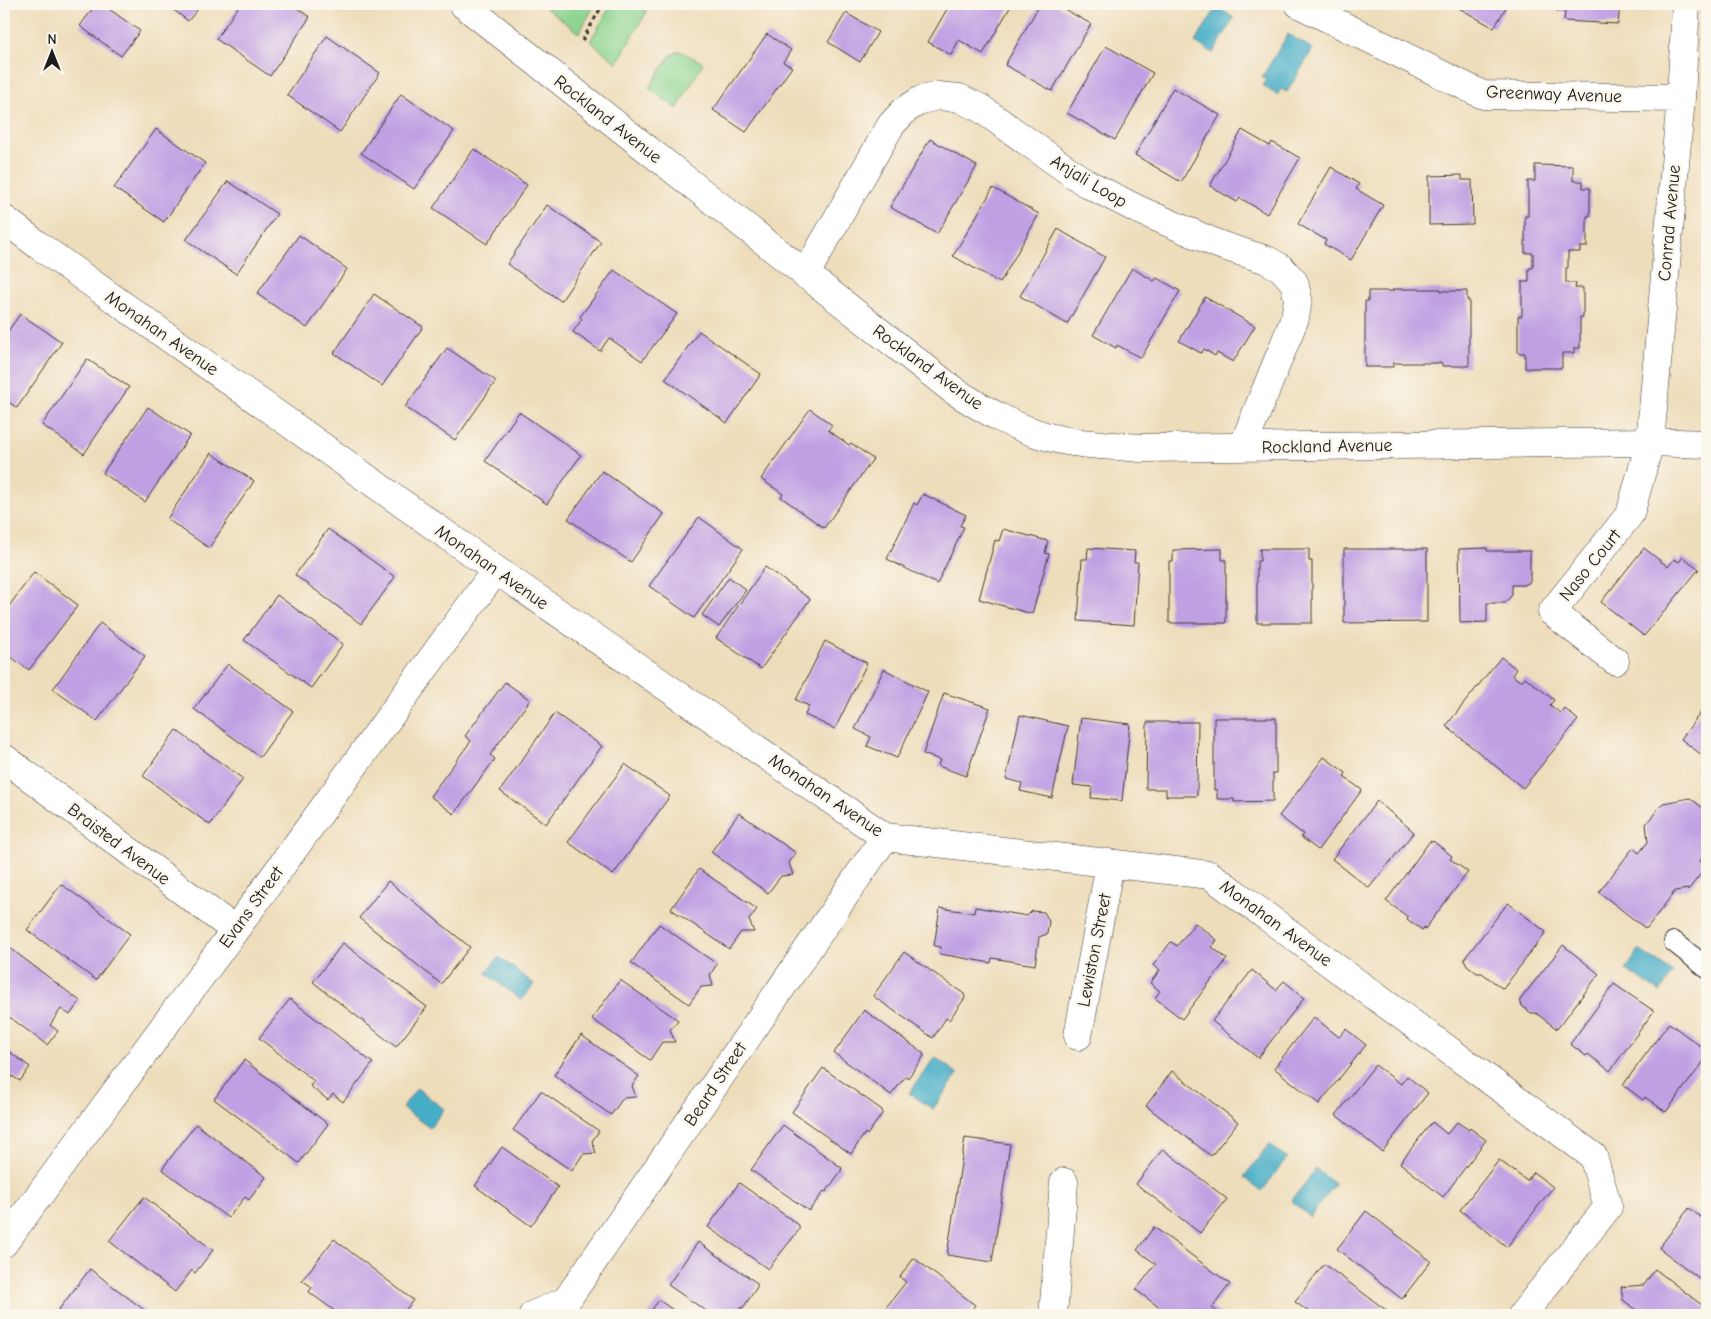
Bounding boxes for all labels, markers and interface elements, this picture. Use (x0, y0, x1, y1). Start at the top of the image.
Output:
north arrow (28, 28, 78, 78)
text: N (47, 31, 57, 48)
street label: Rockland Avenue (550, 71, 666, 168)
street label: Greenway Avenue (1486, 82, 1622, 107)
street label: Anjali Loop (1047, 150, 1131, 212)
street label: Conrad Avenue (1654, 164, 1685, 282)
street label: Monahan Avenue (101, 287, 222, 380)
street label: Rockland Avenue (869, 320, 987, 414)
street label: Rockland Avenue (1261, 435, 1393, 458)
street label: Monahan Avenue (431, 521, 552, 614)
street label: Naso Court (1555, 525, 1626, 605)
street label: Monahan Avenue (764, 749, 887, 841)
street label: Braisted Avenue (63, 799, 174, 890)
street label: Evans Street (215, 862, 289, 952)
street label: Monahan Avenue (1216, 876, 1336, 971)
street label: Lewiston Street (1073, 891, 1116, 1009)
street label: Beard Street (680, 1038, 752, 1130)

